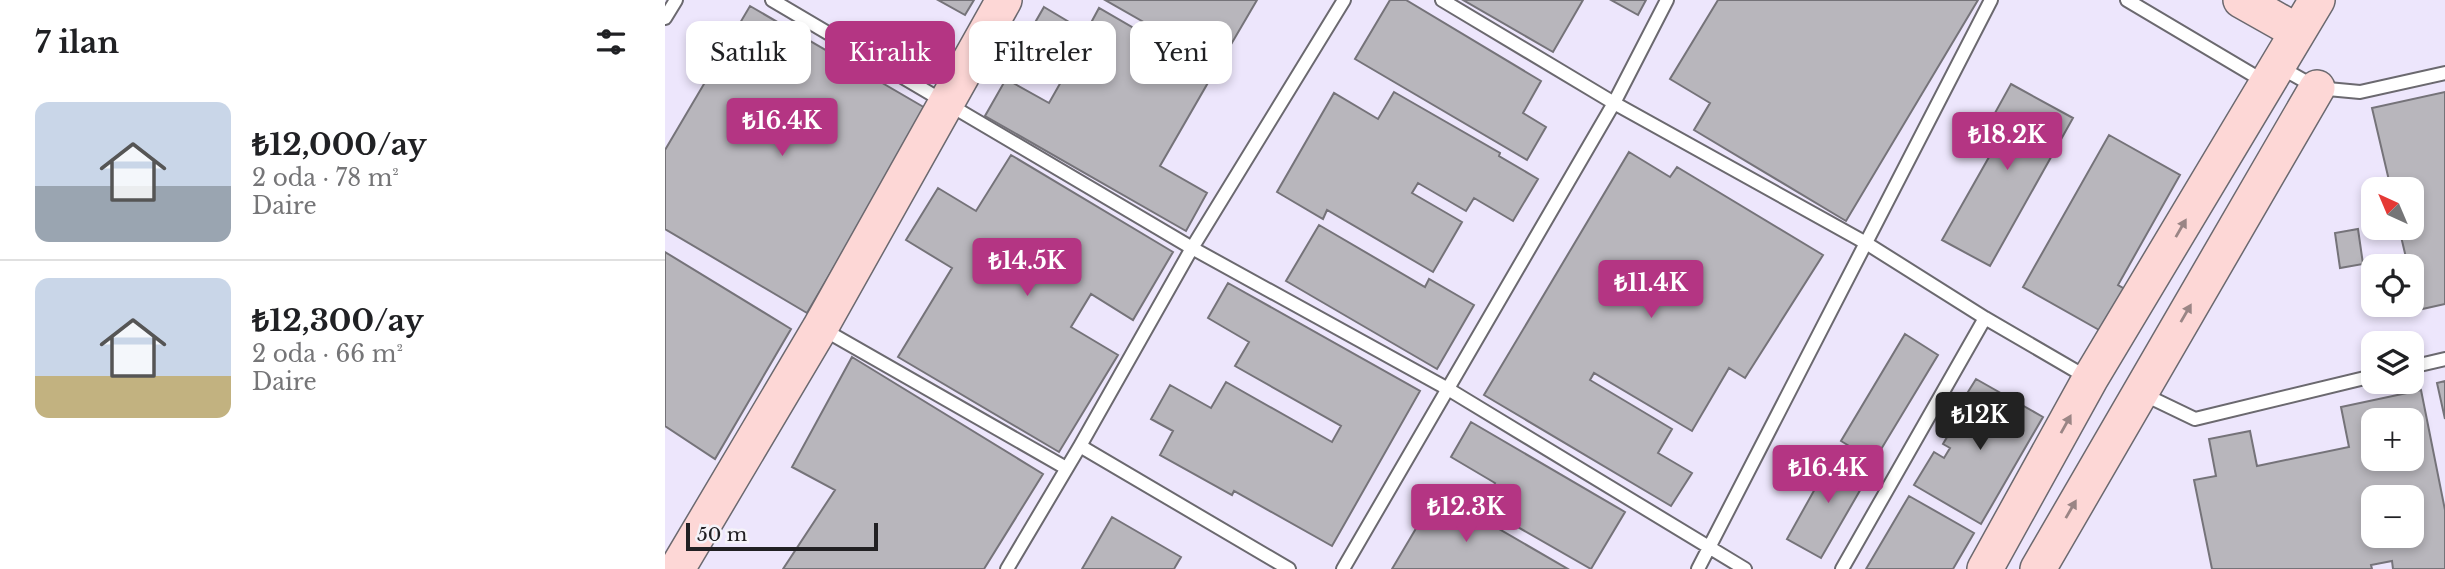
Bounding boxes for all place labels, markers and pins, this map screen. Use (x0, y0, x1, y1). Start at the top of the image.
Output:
pin: ₺16.4K (725, 99, 839, 158)
pin: ₺18.2K (1950, 113, 2064, 172)
pin: ₺14.5K (970, 238, 1084, 298)
pin: ₺11.4K (1594, 260, 1708, 320)
pin: ₺12K (1939, 392, 2021, 452)
pin: ₺16.4K (1771, 446, 1885, 505)
pin: ₺12.3K (1409, 484, 1523, 544)

